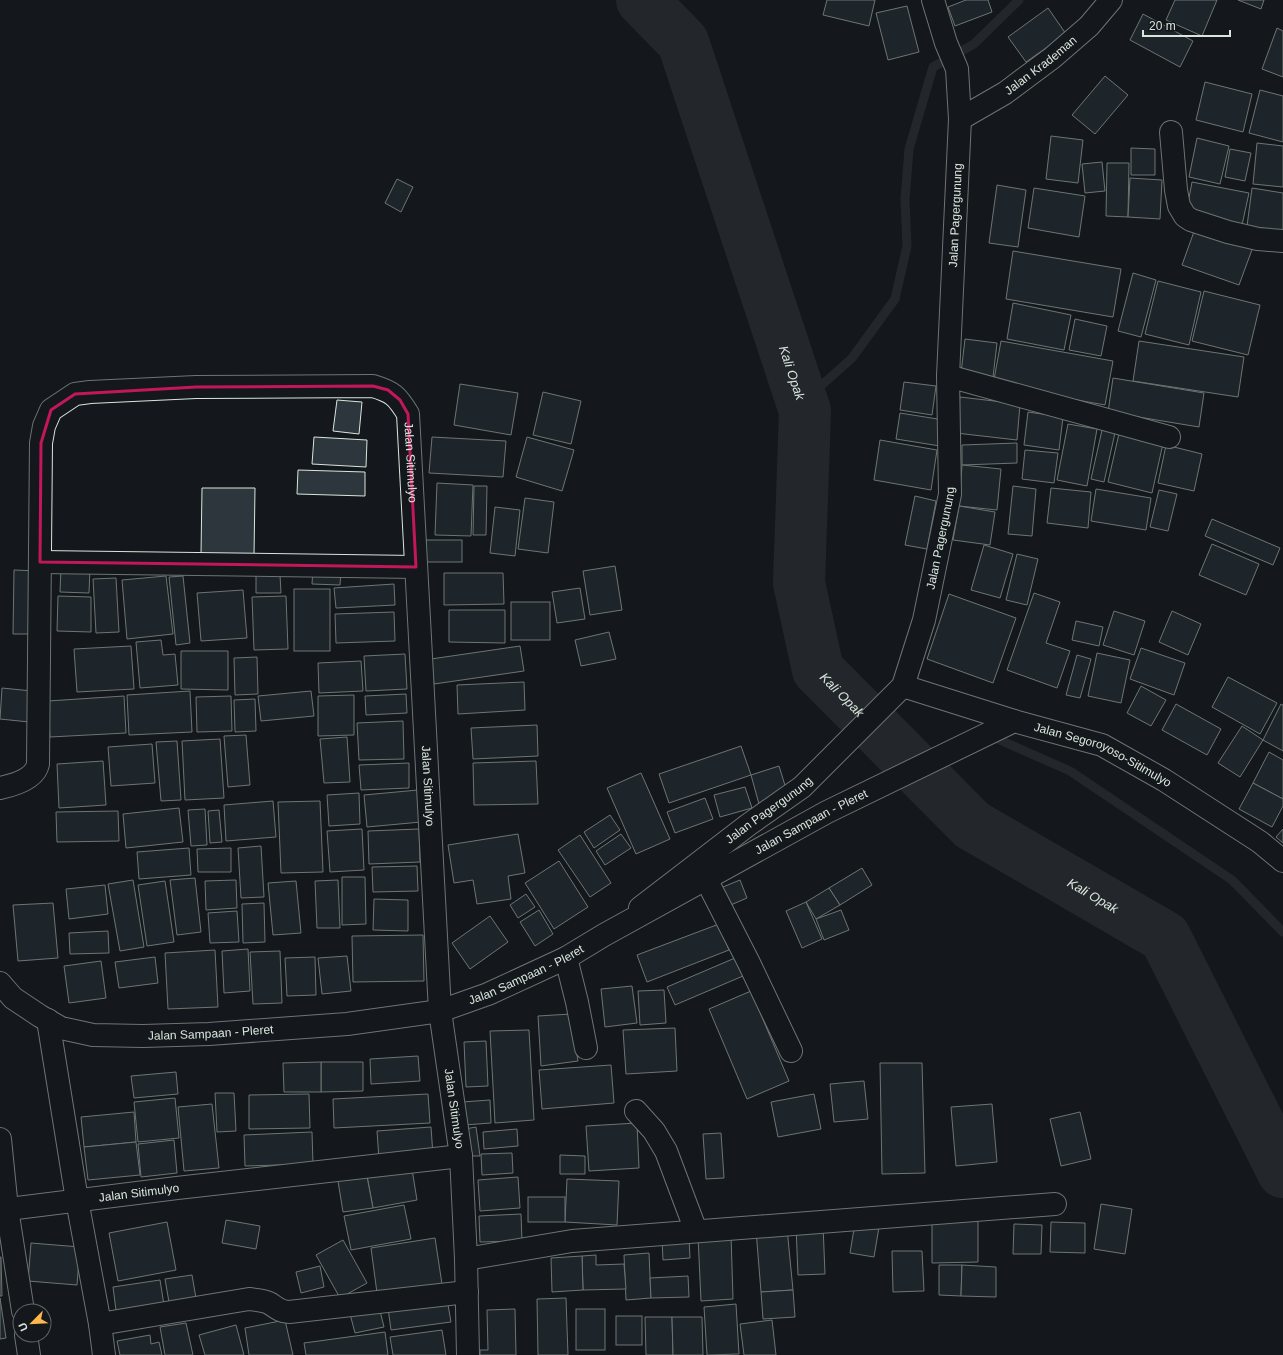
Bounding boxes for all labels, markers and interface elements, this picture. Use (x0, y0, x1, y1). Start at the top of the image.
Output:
scale bar (1143, 12, 1230, 38)
text: 20 m (1149, 19, 1176, 33)
street label: Jalan Krademan (1002, 33, 1079, 98)
street label: Jalan Pagergunung (946, 163, 965, 268)
water label: Kali Opak (776, 344, 809, 403)
street label: Jalan Sitimulyo (401, 422, 420, 503)
street label: Jalan Pagergunung (924, 487, 957, 591)
water label: Kali Opak (817, 669, 869, 721)
street label: Jalan Segoroyoso-Sitimulyo (1032, 720, 1174, 790)
street label: Jalan Sitimulyo (419, 745, 437, 827)
street label: Jalan Pagergunung (723, 774, 815, 847)
street label: Jalan Sampaan - Pleret (752, 786, 871, 857)
water label: Kali Opak (1065, 875, 1123, 917)
street label: Jalan Sampaan - Pleret (467, 942, 587, 1007)
street label: Jalan Sampaan - Pleret (148, 1022, 275, 1043)
street label: Jalan Sitimulyo (441, 1068, 467, 1150)
street label: Jalan Sitimulyo (98, 1181, 180, 1205)
north arrow (12, 1303, 52, 1343)
text: U (16, 1321, 30, 1333)

